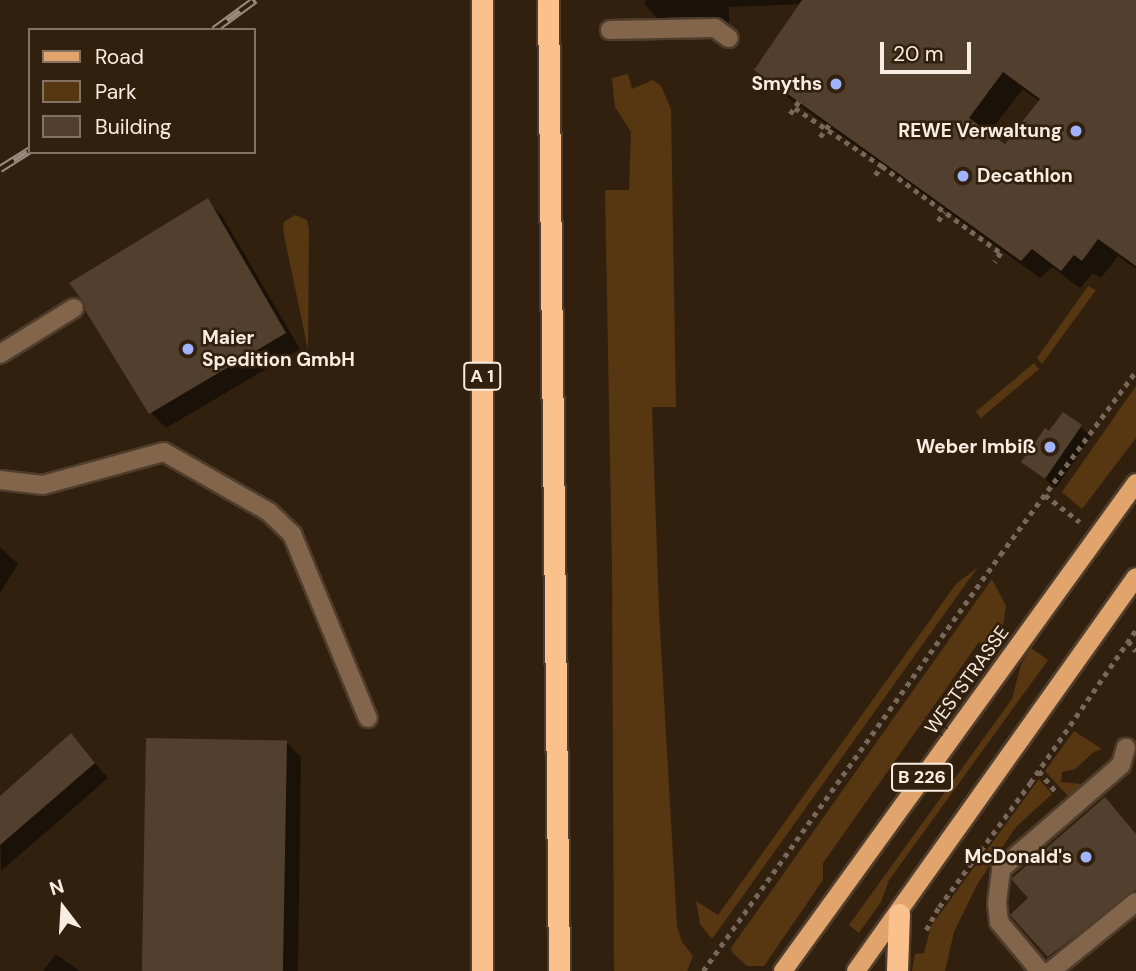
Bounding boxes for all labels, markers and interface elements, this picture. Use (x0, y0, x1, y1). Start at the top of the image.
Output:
legend (28, 28, 256, 154)
scale bar (884, 28, 975, 72)
text: 20 m (893, 40, 944, 68)
text: Road (95, 43, 144, 71)
place label: Smyths (751, 73, 822, 95)
marker: Smyths (828, 76, 844, 92)
text: Park (95, 78, 136, 106)
text: Building (95, 113, 171, 141)
place label: REWE Verwaltung (898, 120, 1062, 142)
marker: REWE Verwaltung (1068, 123, 1084, 139)
place label: Decathlon (977, 165, 1073, 187)
marker: Decathlon (955, 168, 971, 184)
place label: Maier Spedition GmbH (202, 327, 355, 371)
marker: Maier Spedition GmbH (180, 341, 196, 357)
road number: A 1 (463, 362, 501, 390)
place label: Weber Imbiß (916, 436, 1036, 458)
marker: Weber Imbiß (1042, 439, 1058, 455)
street label: WESTSTRASSE (920, 621, 1014, 739)
road number: B 226 (890, 762, 954, 792)
place label: McDonald's (964, 846, 1072, 868)
marker: McDonald's (1078, 849, 1094, 865)
north arrow (28, 873, 98, 943)
text: N (46, 873, 67, 901)

